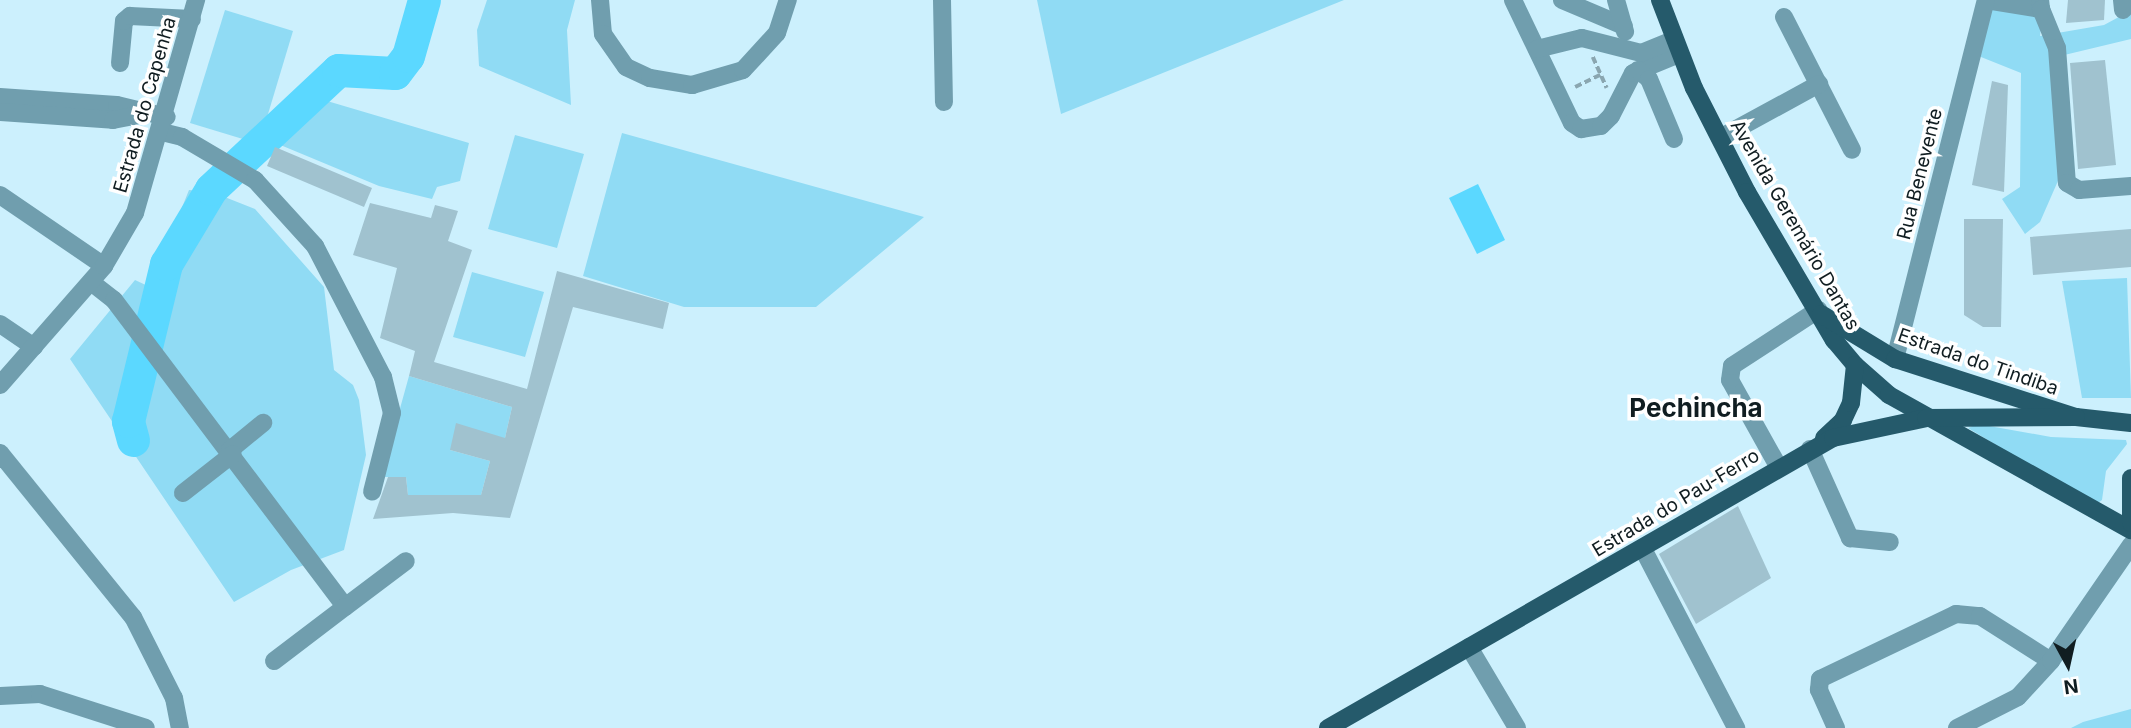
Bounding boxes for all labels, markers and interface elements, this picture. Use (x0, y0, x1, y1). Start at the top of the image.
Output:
street label: Estrada do Capenha (109, 14, 181, 196)
street label: Rua Benevente (1893, 106, 1947, 242)
street label: Avenida Geremário Dantas (1725, 116, 1865, 334)
street label: Estrada do Tindiba (1895, 324, 2061, 400)
district label: Pechincha (1629, 392, 1763, 424)
street label: Estrada do Pau-Ferro (1588, 444, 1764, 562)
north arrow (2033, 630, 2103, 700)
text: N (2062, 674, 2080, 699)

